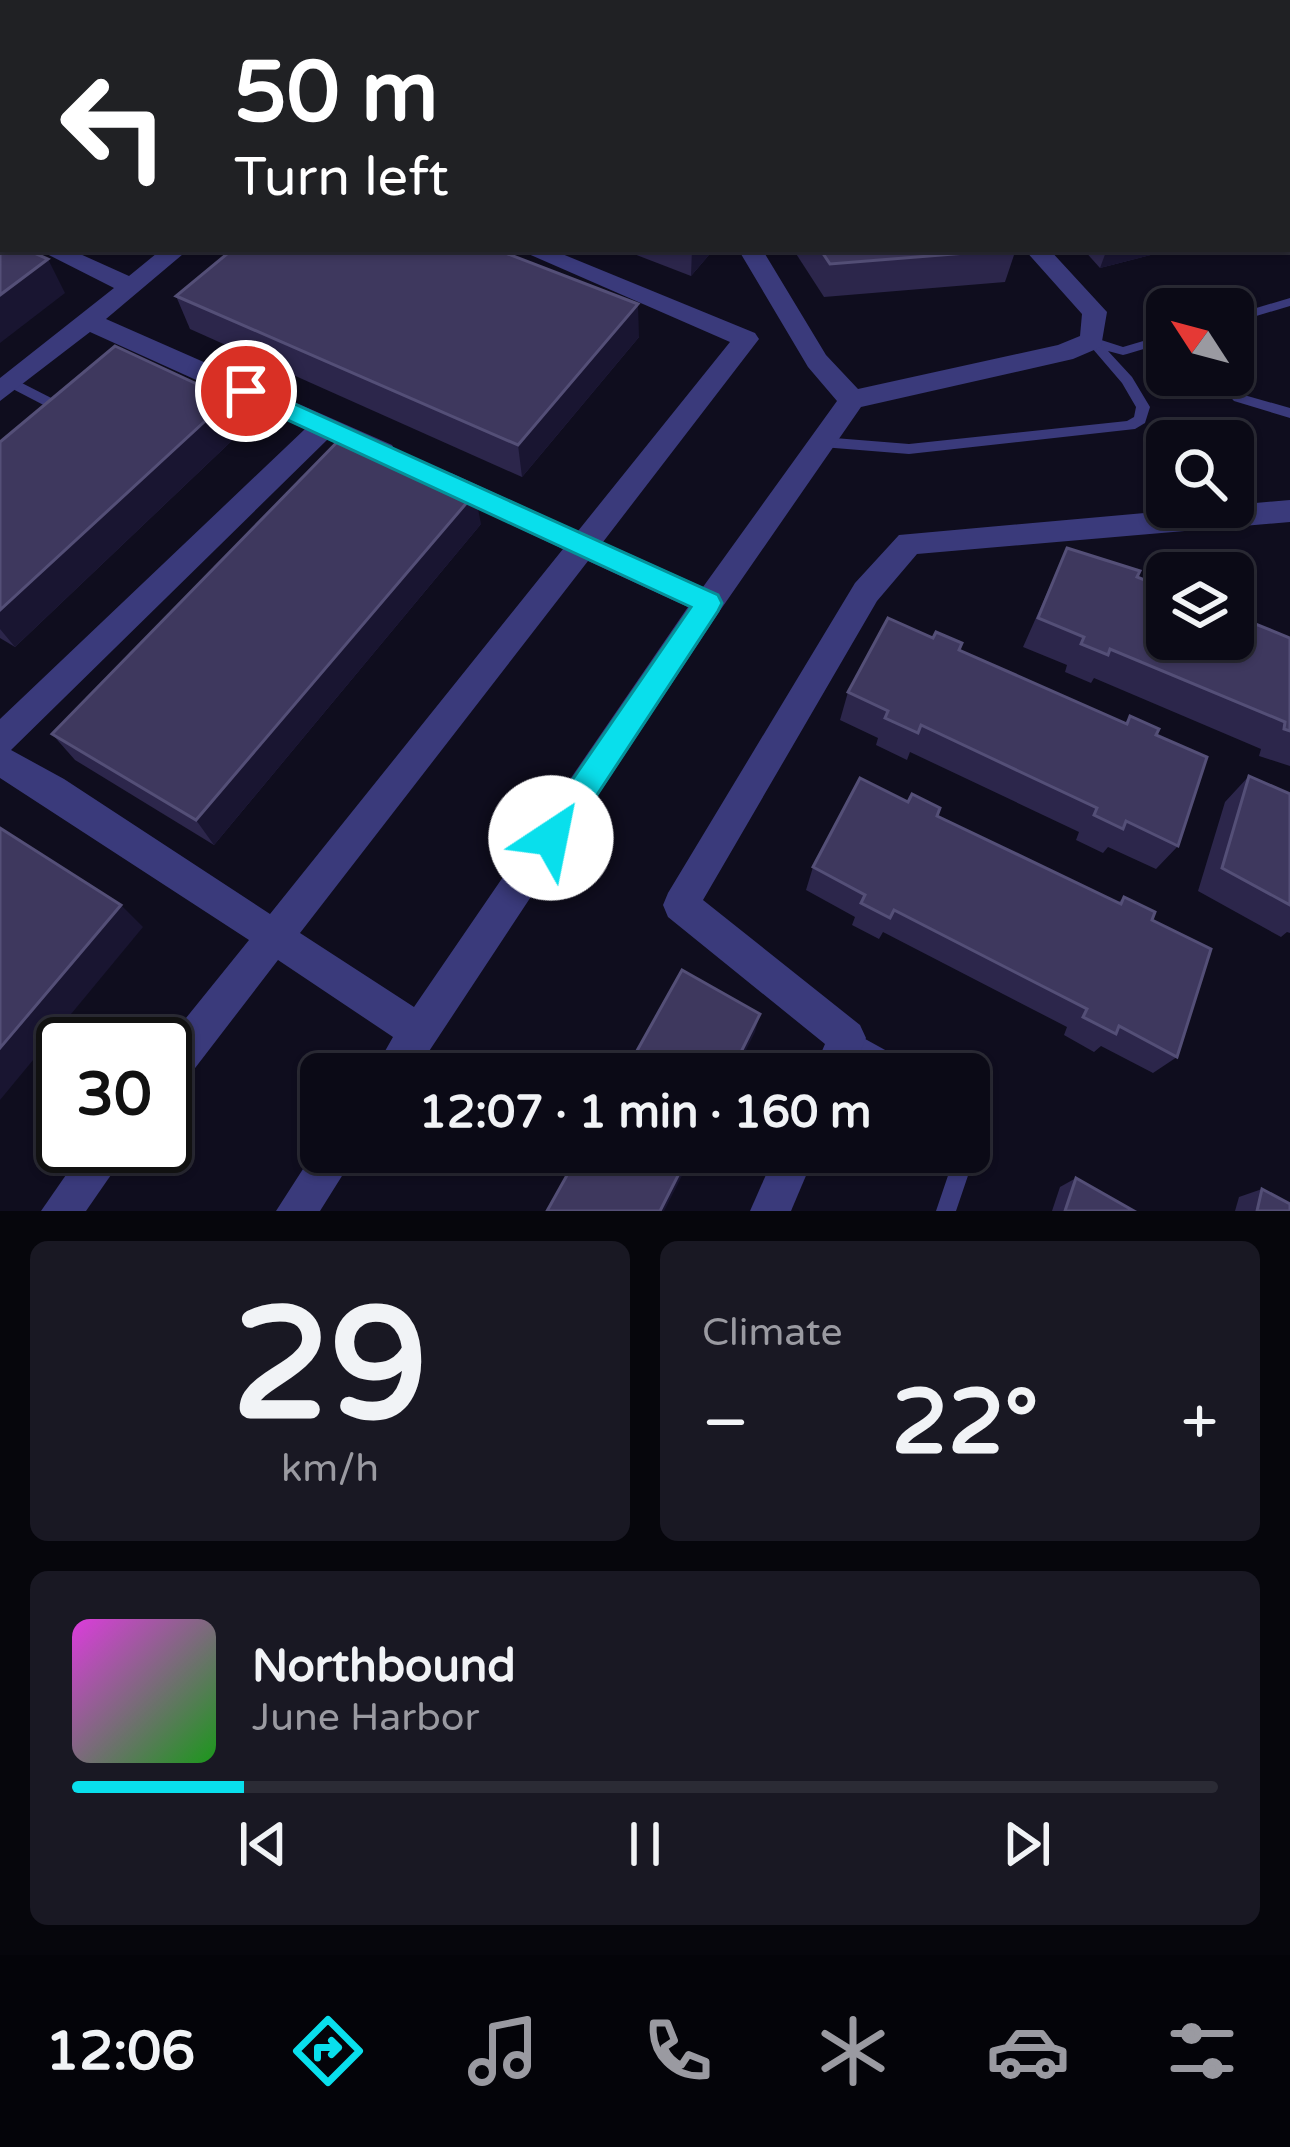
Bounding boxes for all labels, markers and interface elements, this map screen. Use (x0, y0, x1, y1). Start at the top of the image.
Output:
text: 50 m (234, 43, 438, 144)
icon: left (36, 48, 192, 204)
text: Turn left (234, 145, 449, 210)
north arrow (1146, 288, 1254, 396)
map controls (1146, 288, 1254, 660)
pin (195, 340, 297, 442)
icon: arrive (213, 358, 279, 424)
button: search (1146, 420, 1254, 528)
button: layers (1146, 552, 1254, 660)
position arrow (488, 775, 614, 901)
speed limit sign: 30 (36, 1017, 192, 1173)
text: 12:07 · 1 min · 160 m (419, 1086, 871, 1140)
text: 29 (232, 1273, 428, 1461)
text: Climate (702, 1309, 842, 1356)
text: 22° (891, 1369, 1038, 1478)
text: − (702, 1383, 749, 1463)
text: + (1181, 1383, 1218, 1463)
text: km/h (281, 1445, 379, 1492)
text: Northbound (252, 1640, 516, 1694)
text: June Harbor (252, 1694, 479, 1741)
icon: previous (230, 1811, 296, 1877)
icon: pause (612, 1811, 678, 1877)
icon: next (994, 1811, 1060, 1877)
icon: directions (286, 2009, 370, 2093)
icon: music (461, 2009, 545, 2093)
icon: phone (636, 2009, 720, 2093)
icon: climate (811, 2009, 895, 2093)
icon: car (986, 2009, 1070, 2093)
icon: filters (1160, 2009, 1244, 2093)
text: 12:06 (45, 2019, 195, 2084)

